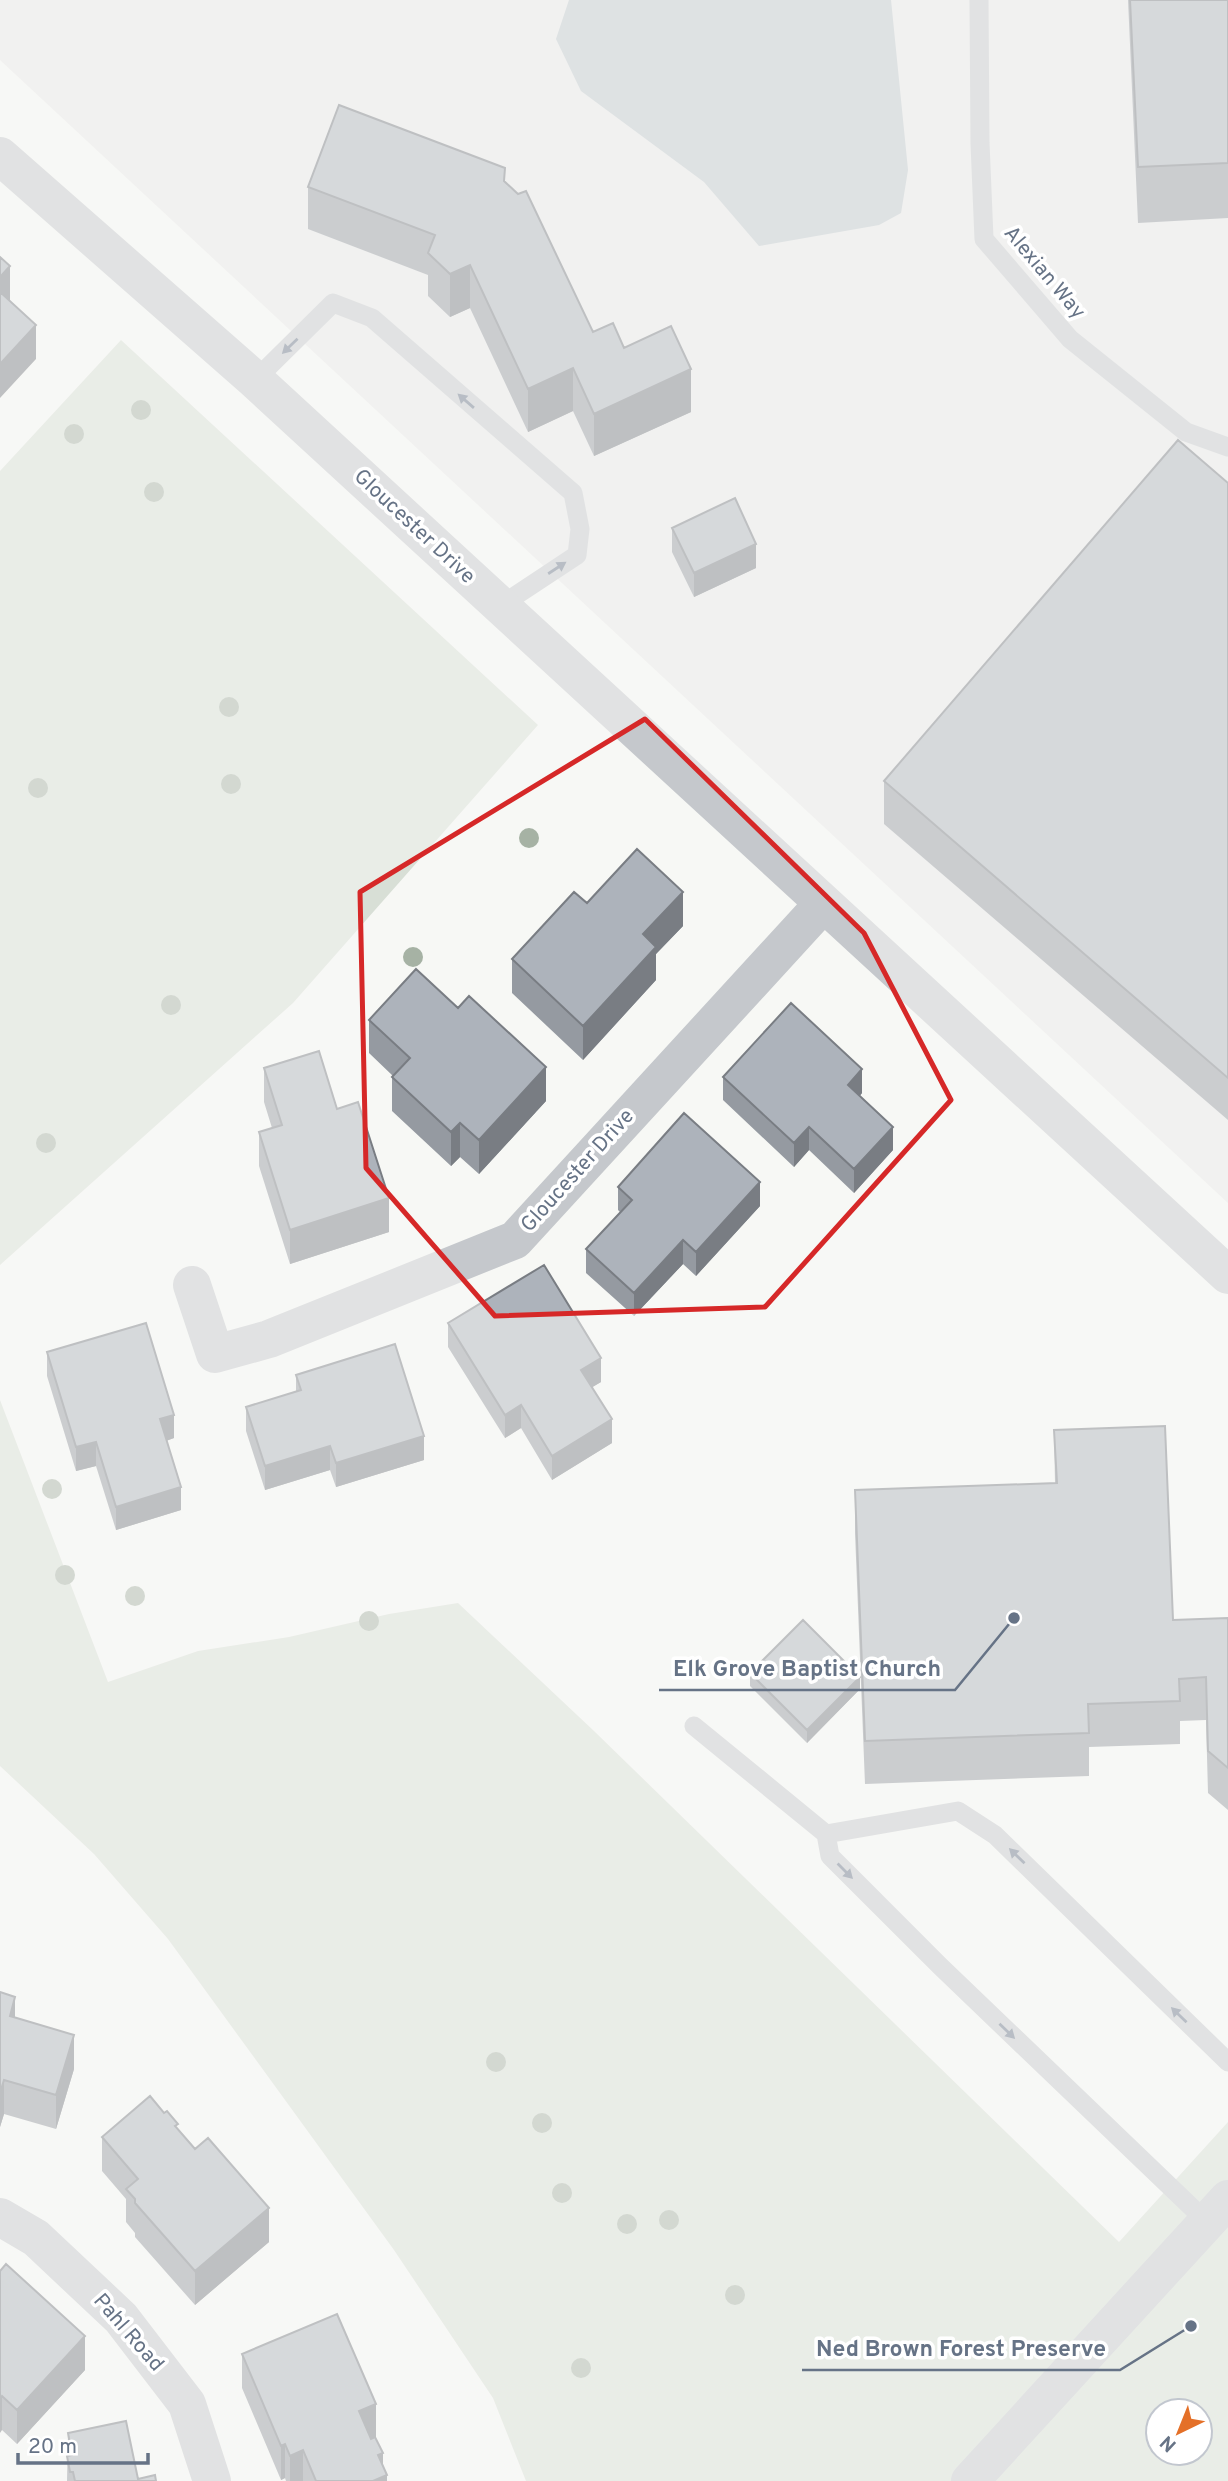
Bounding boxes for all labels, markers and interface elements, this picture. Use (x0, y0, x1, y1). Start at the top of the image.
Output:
street label: Alexian Way (997, 221, 1091, 325)
one-way arrow (282, 338, 299, 354)
one-way arrow (457, 393, 475, 409)
street label: Gloucester Drive (347, 464, 481, 590)
one-way arrow (548, 561, 566, 575)
street label: Gloucester Drive (515, 1104, 641, 1238)
callout: Elk Grove Baptist Church (659, 1646, 955, 1690)
text: Elk Grove Baptist Church (673, 1656, 941, 1685)
one-way arrow (1008, 1847, 1025, 1864)
one-way arrow (837, 1863, 854, 1880)
one-way arrow (1171, 2007, 1188, 2023)
one-way arrow (999, 2023, 1016, 2040)
street label: Pahl Road (87, 2288, 169, 2378)
callout: Ned Brown Forest Preserve (802, 2326, 1120, 2370)
text: Ned Brown Forest Preserve (816, 2336, 1106, 2365)
north arrow (1144, 2397, 1214, 2467)
scale bar (18, 2422, 147, 2466)
text: N (1156, 2430, 1182, 2456)
text: 20 m (28, 2434, 77, 2461)

